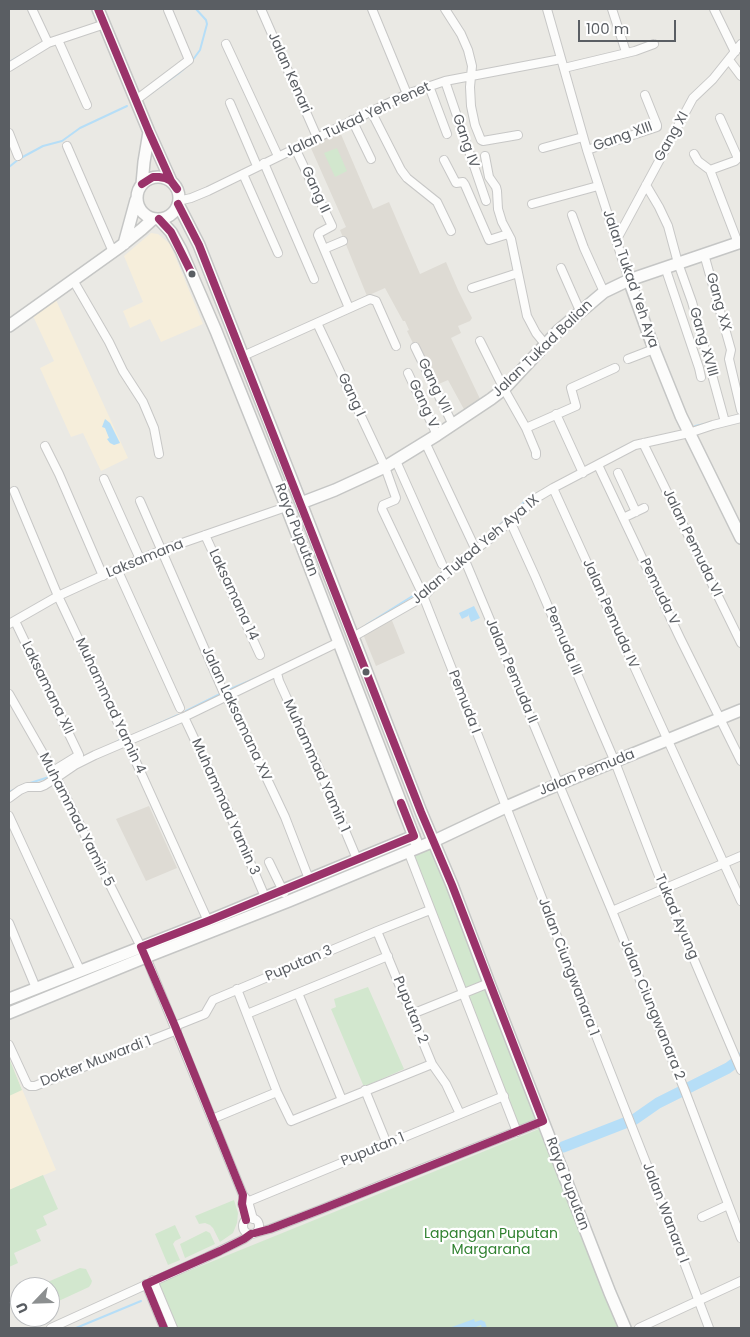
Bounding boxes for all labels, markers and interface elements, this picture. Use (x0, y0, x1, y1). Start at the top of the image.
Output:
scale bar (580, 10, 678, 42)
text: 100 m (586, 18, 629, 39)
street label: Jalan Kenari (264, 30, 314, 116)
street label: Jalan Tukad Yeh Penet (283, 79, 433, 161)
street label: Gang XI (651, 109, 693, 165)
street label: Gang IV (448, 112, 482, 170)
street label: Gang XIII (591, 119, 655, 155)
street label: Gang II (297, 164, 333, 216)
street label: Jalan Tukad Yeh Aya (598, 208, 662, 350)
unlabelled marker (187, 269, 197, 279)
street label: Gang XX (702, 271, 734, 333)
street label: Jalan Tukad Balian (490, 297, 596, 401)
street label: Gang XVIII (685, 306, 721, 378)
street label: Gang VII (414, 356, 454, 416)
street label: Gang I (334, 371, 368, 419)
street label: Gang V (404, 377, 442, 431)
street label: Raya Puputan (271, 481, 321, 579)
street label: Jalan Pemuda VI (659, 486, 725, 600)
street label: Jalan Tukad Yeh Aya IX (409, 492, 543, 608)
street label: Laksamana (104, 536, 186, 582)
street label: Laksamana 14 (205, 547, 261, 643)
street label: Pemuda V (636, 556, 682, 628)
street label: Jalan Pemuda IV (578, 557, 642, 671)
street label: Pemuda III (541, 604, 585, 678)
street label: Jalan Pemuda II (481, 616, 541, 726)
street label: Muhammad Yamin 4 (71, 635, 149, 777)
street label: Laksamana XII (17, 639, 77, 737)
street label: Jalan Laksamana XV (197, 644, 275, 784)
unlabelled marker (361, 667, 371, 677)
street label: Pemuda I (444, 668, 484, 736)
street label: Muhammad Yamin 1 (279, 697, 353, 835)
street label: Muhammad Yamin 3 (187, 736, 263, 878)
street label: Jalan Pemuda (537, 746, 637, 800)
street label: Muhammad Yamin 5 (35, 750, 117, 890)
street label: Tukad Ayung (650, 872, 702, 962)
street label: Jalan Ciungwanara 1 (534, 896, 602, 1038)
street label: Jalan Ciungwanara 2 (616, 937, 688, 1083)
street label: Puputan 3 (263, 942, 335, 986)
street label: Puputan 2 (389, 974, 431, 1046)
street label: Dokter Muwardi 1 (38, 1033, 154, 1091)
street label: Puputan 1 (339, 1130, 407, 1170)
street label: Raya Puputan (542, 1135, 592, 1233)
street label: Jalan Wanara I (638, 1161, 692, 1265)
park label: Lapangan Puputan Margarana (424, 1226, 558, 1258)
north arrow (10, 1277, 60, 1327)
text: U (11, 1299, 33, 1316)

